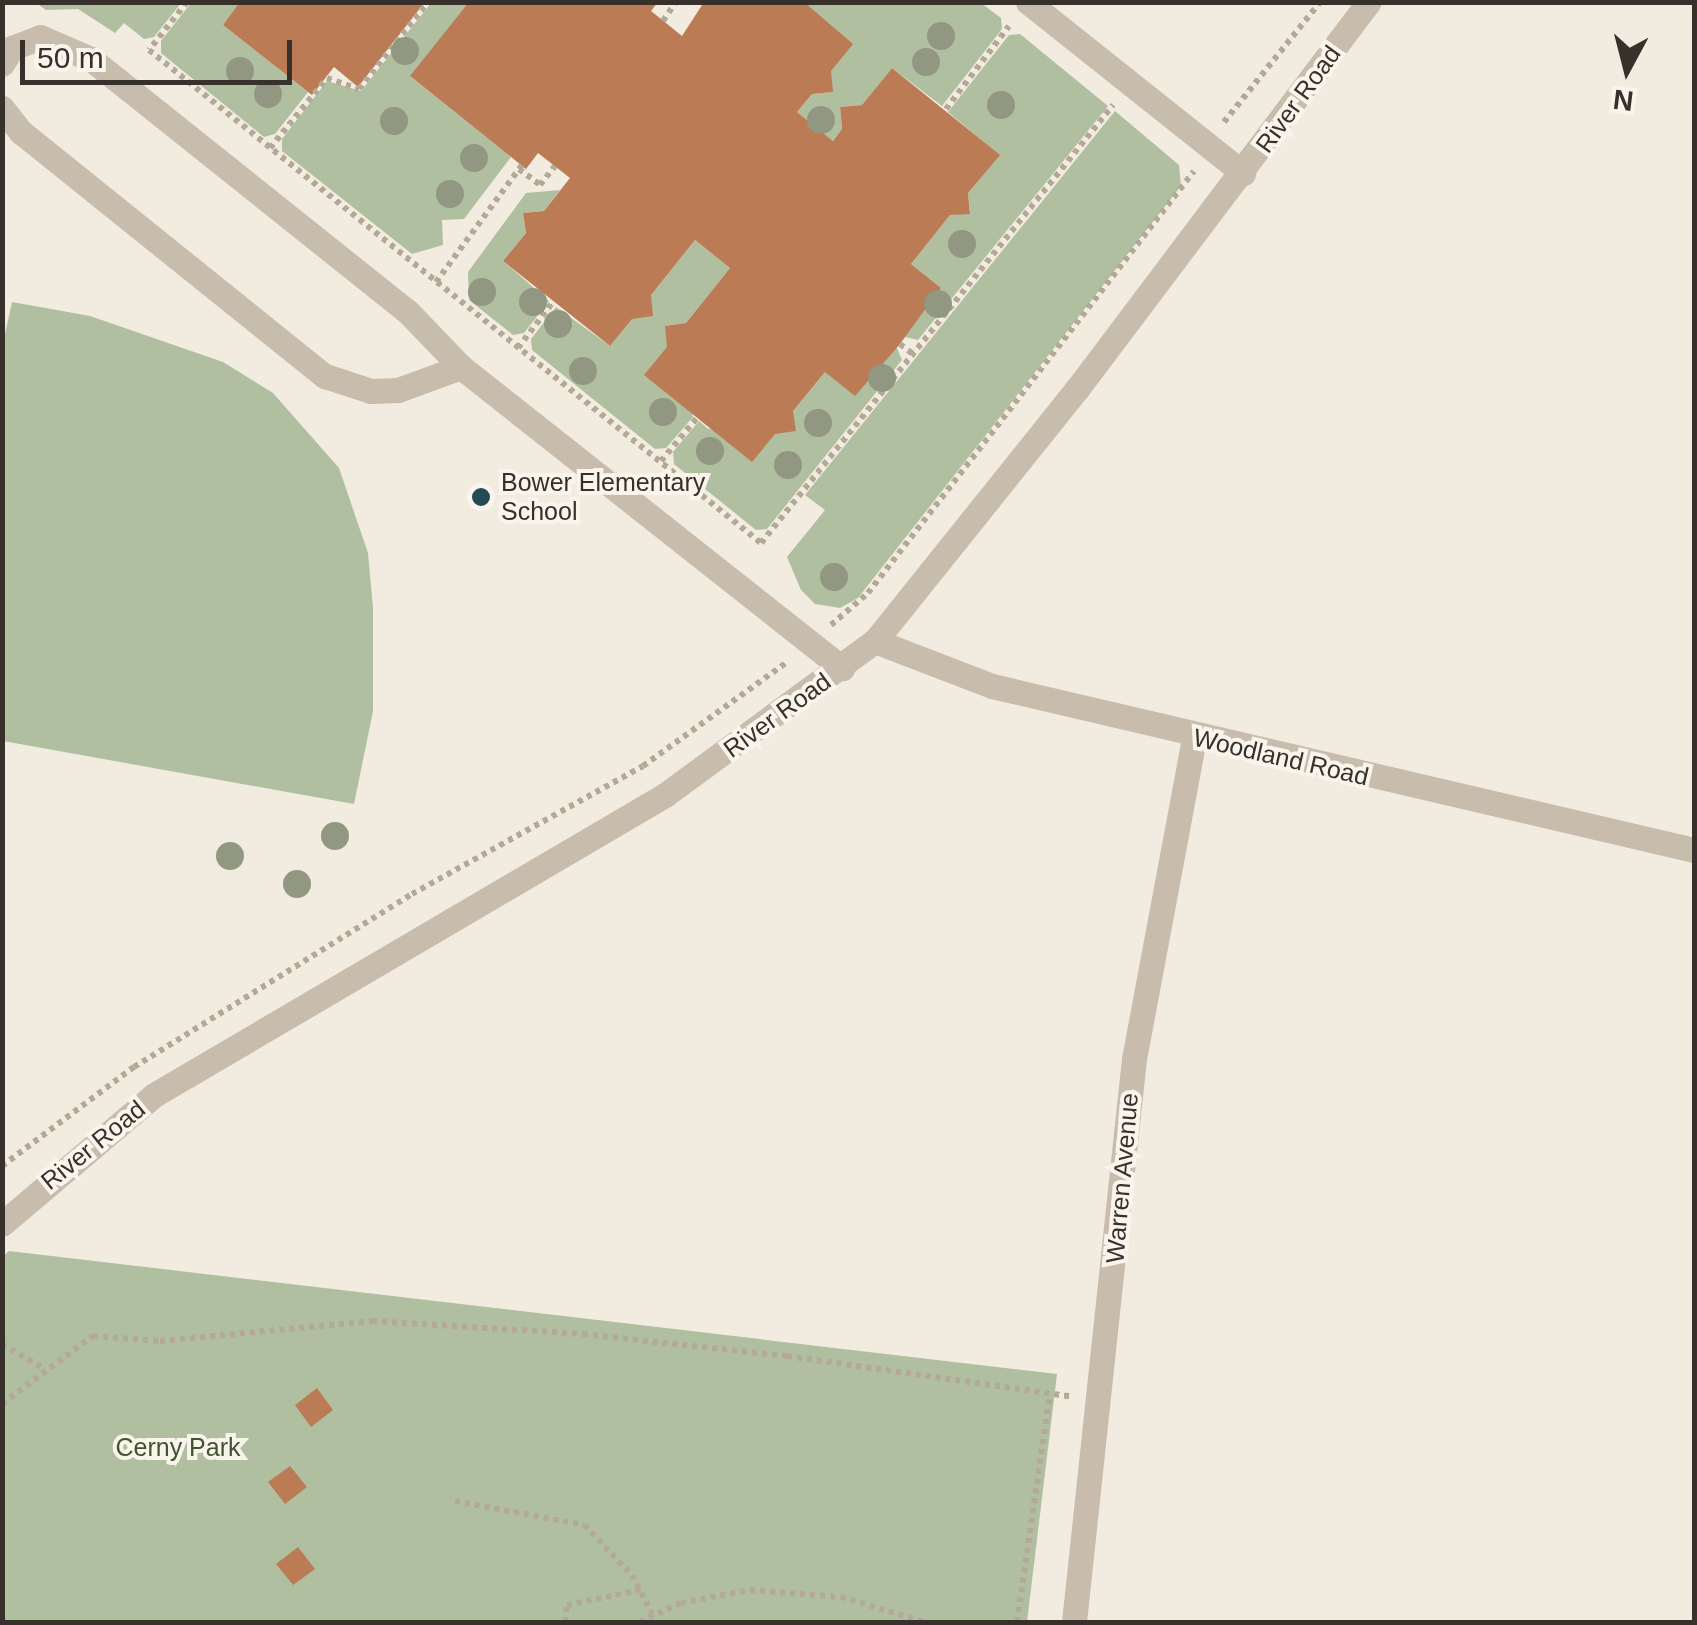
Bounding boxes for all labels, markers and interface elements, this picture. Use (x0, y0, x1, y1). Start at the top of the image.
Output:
scale bar (25, 20, 298, 82)
north arrow (1577, 20, 1677, 120)
street label: River Road (1249, 40, 1347, 158)
text: 50 m (37, 41, 104, 74)
text: N (1611, 84, 1635, 117)
place label: Bower Elementary School (501, 468, 705, 527)
marker: Bower Elementary School (470, 486, 492, 508)
street label: River Road (718, 666, 836, 764)
street label: Woodland Road (1191, 722, 1371, 792)
street label: Warren Avenue (1100, 1091, 1144, 1265)
street label: River Road (35, 1094, 151, 1196)
park label: Cerny Park (115, 1432, 241, 1462)

